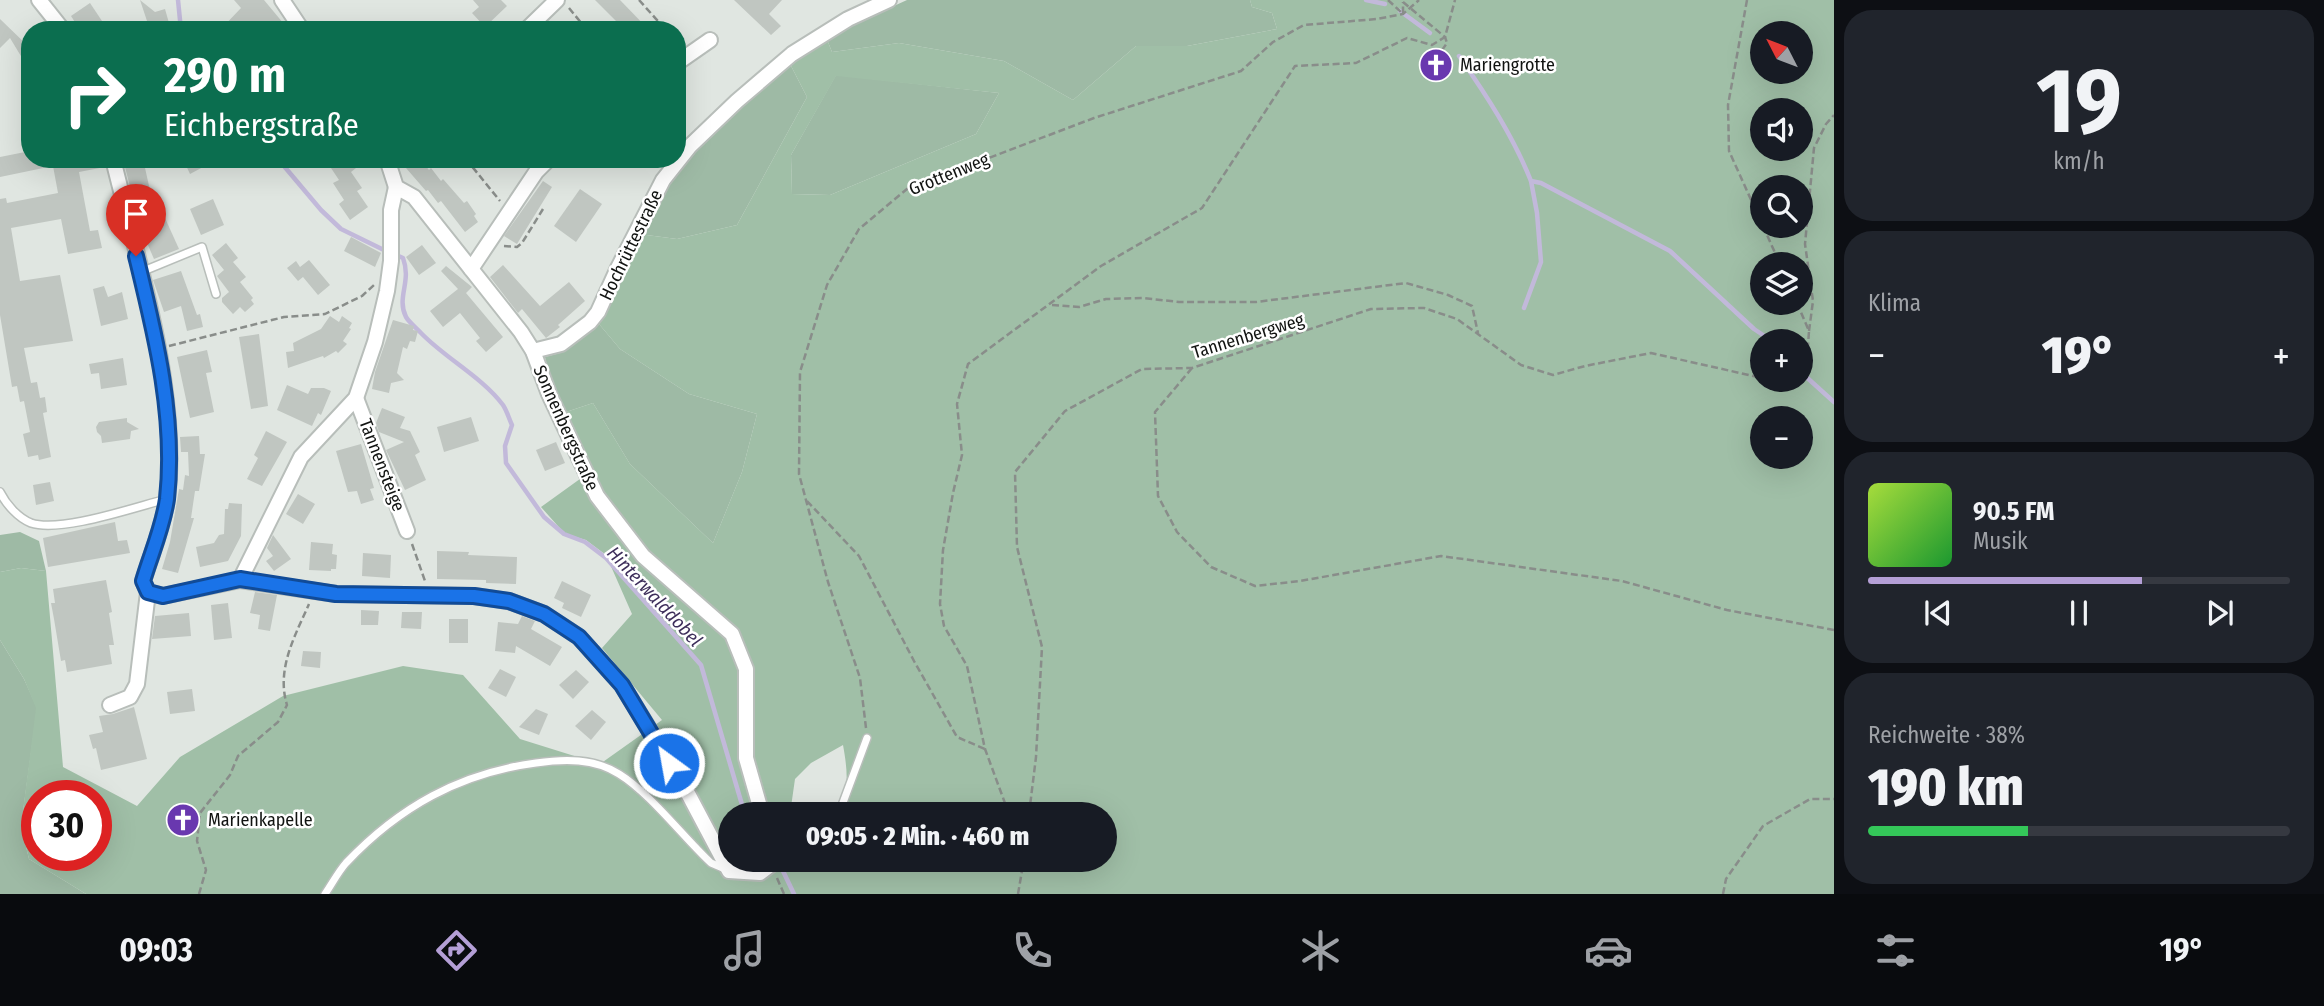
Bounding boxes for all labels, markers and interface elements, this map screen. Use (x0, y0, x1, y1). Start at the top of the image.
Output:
north arrow (1750, 21, 1813, 84)
map controls (1750, 21, 1813, 469)
text: 290 m (164, 46, 286, 105)
church icon: Mariengrotte (1417, 46, 1455, 84)
text: 19 (2036, 47, 2122, 156)
icon: right (49, 49, 140, 140)
place label: Mariengrotte (1460, 54, 1555, 76)
button: sound (1750, 98, 1813, 161)
text: Eichbergstraße (164, 106, 359, 144)
text: km/h (2053, 147, 2105, 175)
street label: Grottenweg (906, 148, 993, 200)
button: search (1750, 175, 1813, 238)
pin (106, 184, 166, 256)
street label: Hochrüttestraße (595, 186, 667, 304)
icon: arrive (117, 195, 155, 233)
button: layers (1750, 252, 1813, 315)
text: Klima (1868, 289, 1921, 317)
street label: Tannenbergweg (1189, 308, 1307, 363)
text: 19° (2042, 324, 2116, 387)
button: + (1750, 329, 1813, 392)
text: − (1868, 333, 1885, 379)
text: + (2273, 333, 2290, 379)
street label: Sonnenbergstraße (528, 362, 604, 494)
button: − (1750, 406, 1813, 469)
street label: Tannensteige (354, 416, 410, 515)
text: 90.5 FM (1973, 496, 2055, 527)
text: Musik (1973, 527, 2028, 555)
water label: Hinterwalddobel (602, 541, 707, 651)
icon: previous (1919, 594, 1957, 632)
icon: pause (2060, 594, 2098, 632)
icon: next (2201, 594, 2239, 632)
text: Reichweite · 38% (1868, 721, 2025, 749)
position arrow (632, 726, 706, 800)
text: 190 km (1868, 756, 2024, 819)
speed limit sign: 30 (21, 780, 112, 871)
church icon: Marienkapelle (164, 801, 202, 839)
place label: Marienkapelle (208, 809, 313, 831)
text: 09:05 · 2 Min. · 460 m (806, 821, 1029, 852)
icon: directions (432, 926, 481, 975)
icon: music (720, 926, 769, 975)
icon: phone (1008, 926, 1057, 975)
icon: climate (1296, 926, 1345, 975)
icon: car (1584, 926, 1633, 975)
icon: filters (1871, 926, 1920, 975)
text: 09:03 (119, 931, 193, 969)
text: 19° (2159, 931, 2204, 969)

